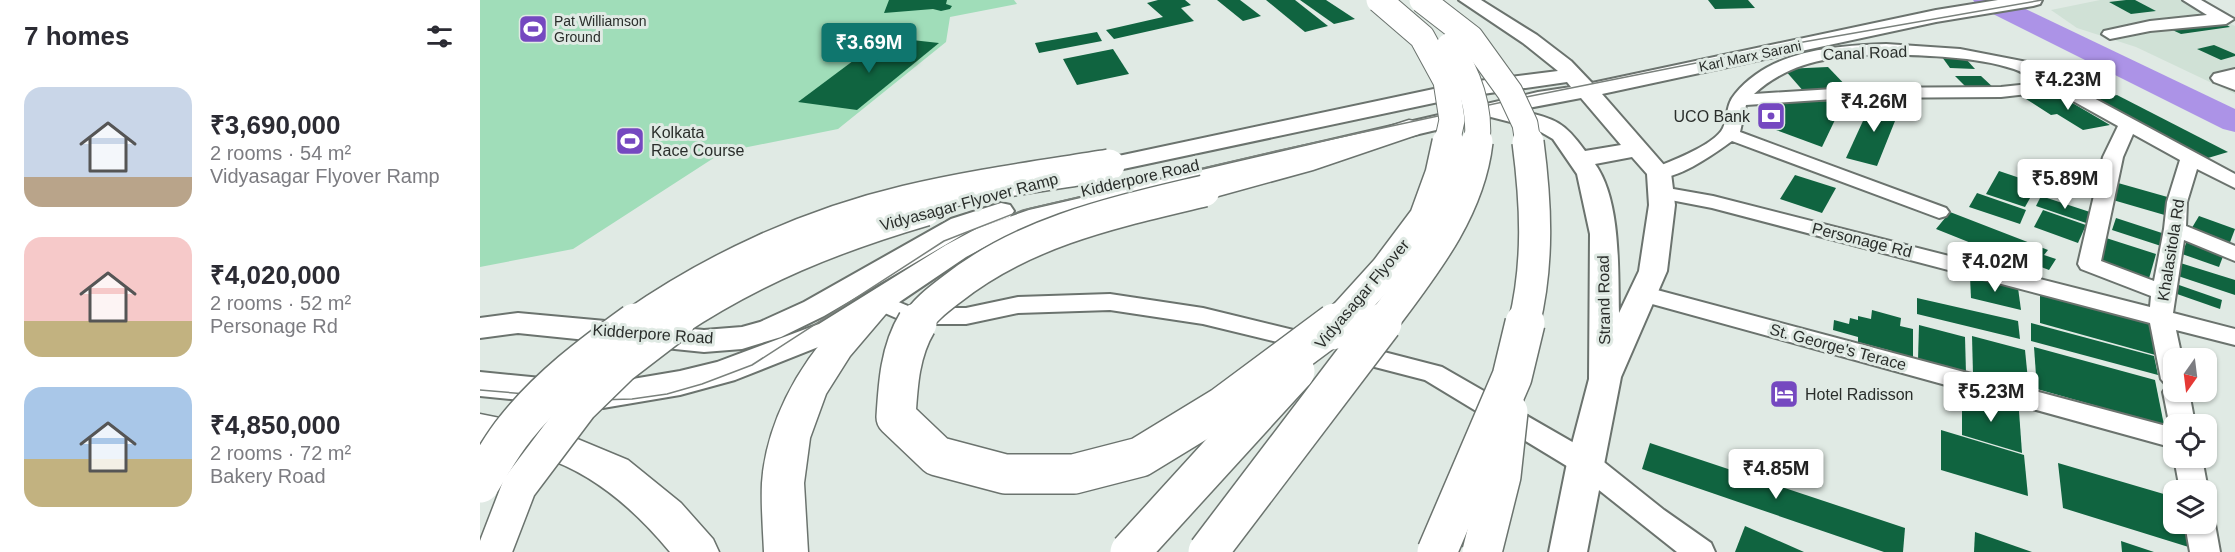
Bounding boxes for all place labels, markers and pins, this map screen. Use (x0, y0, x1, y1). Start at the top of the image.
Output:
sports icon: Pat Williamson Ground (517, 13, 549, 45)
place label: Pat Williamson Ground (554, 13, 647, 45)
pin: ₹3.69M (820, 23, 918, 74)
pin: ₹4.23M (2019, 60, 2117, 111)
pin: ₹4.26M (1825, 82, 1923, 133)
bank icon: UCO Bank (1755, 100, 1787, 132)
place label: UCO Bank (1674, 108, 1751, 125)
place label: Kolkata Race Course (651, 124, 744, 159)
sports icon: Kolkata Race Course (614, 125, 646, 157)
pin: ₹5.89M (2016, 159, 2114, 210)
pin: ₹4.02M (1946, 242, 2044, 293)
pin: ₹5.23M (1942, 372, 2040, 423)
hotel icon: Hotel Radisson (1768, 378, 1800, 410)
place label: Hotel Radisson (1805, 386, 1914, 403)
pin: ₹4.85M (1727, 449, 1825, 500)

